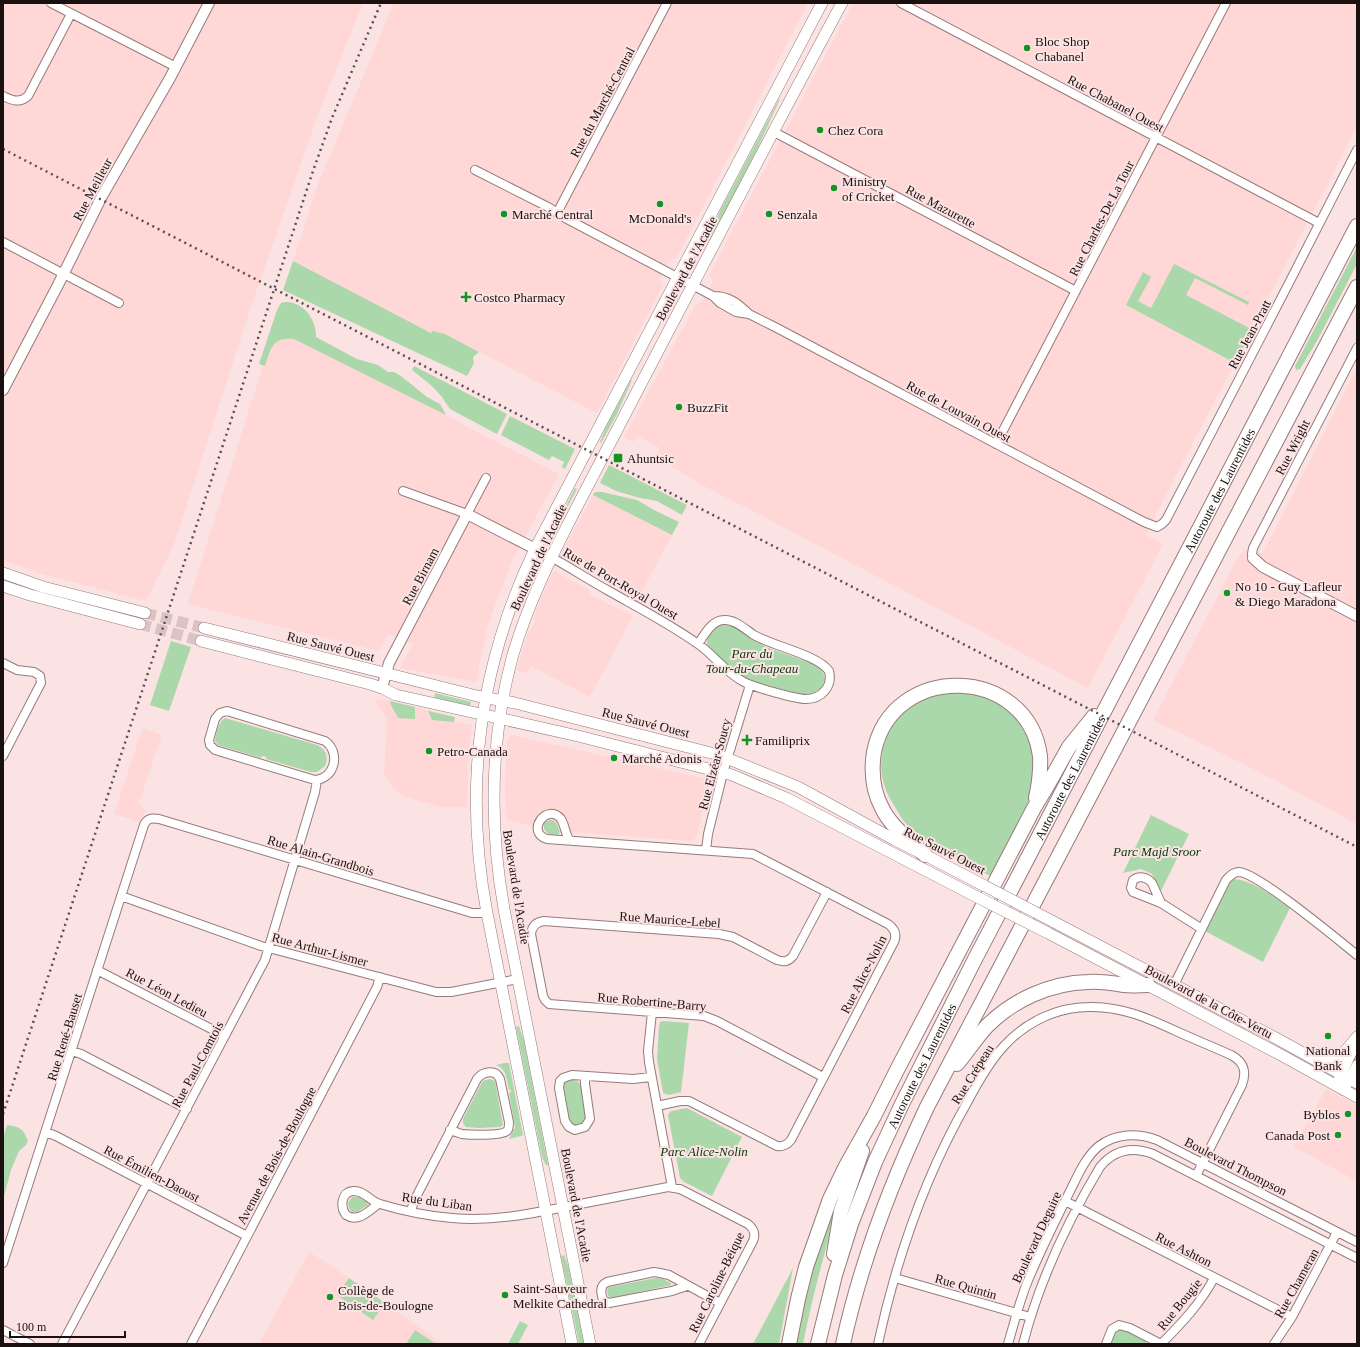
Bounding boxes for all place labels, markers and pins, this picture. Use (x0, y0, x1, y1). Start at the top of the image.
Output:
place label: Bloc Shop Chabanel (1035, 34, 1090, 64)
marker: Bloc Shop Chabanel (1022, 43, 1032, 53)
place label: Chez Cora (828, 123, 883, 138)
marker: Chez Cora (815, 125, 825, 135)
place label: Ministry of Cricket (842, 174, 895, 204)
marker: Ministry of Cricket (829, 183, 839, 193)
marker: McDonald's (655, 199, 665, 209)
place label: Marché Central (512, 207, 594, 222)
place label: Senzala (777, 207, 818, 222)
marker: Marché Central (499, 209, 509, 219)
marker: Senzala (764, 209, 774, 219)
place label: McDonald's (628, 211, 692, 226)
place label: Costco Pharmacy (474, 290, 566, 305)
marker: Costco Pharmacy (461, 292, 471, 302)
place label: BuzzFit (687, 400, 729, 415)
marker: BuzzFit (674, 402, 684, 412)
place label: Ahuntsic (627, 451, 674, 466)
marker: Ahuntsic (612, 452, 624, 464)
place label: No 10 - Guy Lafleur & Diego Maradona (1235, 579, 1343, 609)
marker: No 10 - Guy Lafleur & Diego Maradona (1222, 588, 1232, 598)
place label: Familiprix (755, 733, 810, 748)
marker: Familiprix (742, 735, 752, 745)
place label: Petro-Canada (437, 744, 508, 759)
marker: Petro-Canada (424, 746, 434, 756)
place label: Marché Adonis (622, 751, 702, 766)
marker: Marché Adonis (609, 753, 619, 763)
marker: National Bank (1323, 1031, 1333, 1041)
place label: National Bank (1306, 1043, 1351, 1073)
place label: Byblos (1303, 1107, 1340, 1122)
marker: Byblos (1343, 1109, 1353, 1119)
place label: Canada Post (1265, 1128, 1330, 1143)
marker: Canada Post (1333, 1130, 1343, 1140)
place label: Saint-Sauveur Melkite Cathedral (513, 1281, 608, 1311)
place label: Collège de Bois-de-Boulogne (338, 1283, 434, 1313)
marker: Saint-Sauveur Melkite Cathedral (500, 1290, 510, 1300)
marker: Collège de Bois-de-Boulogne (325, 1292, 335, 1302)

